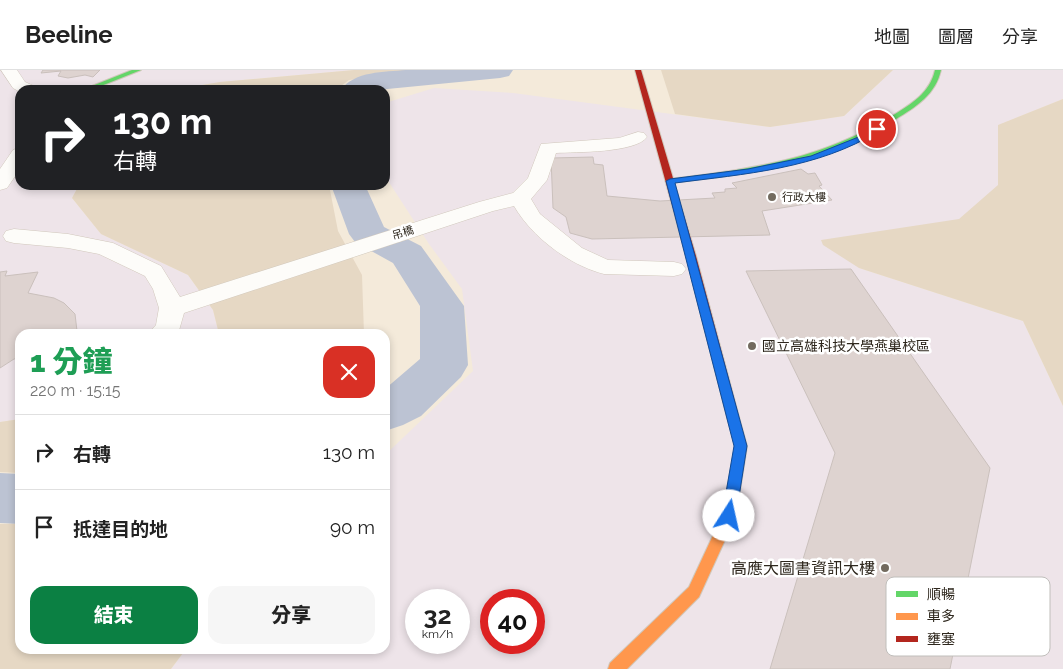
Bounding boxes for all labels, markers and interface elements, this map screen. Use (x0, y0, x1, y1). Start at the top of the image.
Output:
text: Beeline (25, 20, 113, 49)
text: 地圖 (874, 26, 910, 47)
text: 圖層 (938, 26, 974, 47)
text: 分享 (1002, 26, 1038, 47)
text: 130 m (113, 101, 212, 142)
icon: right (30, 105, 95, 170)
pin (856, 108, 898, 150)
icon: arrive (863, 115, 891, 143)
text: 右轉 (113, 148, 157, 174)
marker: 行政大樓 (766, 191, 778, 203)
place label: 行政大樓 (782, 191, 826, 204)
street label: 吊橋 (391, 223, 415, 243)
place label: 國立高雄科技大學燕巢校區 (762, 338, 930, 354)
marker: 國立高雄科技大學燕巢校區 (746, 340, 758, 352)
text: 1 分鐘 (30, 344, 113, 379)
button: close (323, 346, 375, 398)
text: 220 m · 15:15 (30, 381, 121, 400)
icon: right (30, 438, 58, 466)
text: 130 m (323, 441, 375, 463)
text: 右轉 (73, 443, 111, 465)
position arrow (702, 489, 754, 541)
icon: arrive (30, 513, 58, 541)
text: 90 m (330, 516, 375, 538)
text: 抵達目的地 (73, 518, 168, 540)
place label: 高應大圖書資訊大樓 (731, 559, 875, 578)
marker: 高應大圖書資訊大樓 (879, 562, 891, 574)
legend (886, 577, 1050, 656)
button: 結束 (30, 586, 198, 644)
button: 分享 (208, 586, 375, 644)
text: 順暢 (927, 586, 955, 602)
speed limit sign: 40 (480, 589, 545, 654)
text: 32 (423, 600, 452, 630)
text: 車多 (927, 608, 955, 624)
text: km/h (422, 627, 453, 641)
text: 壅塞 (927, 631, 955, 647)

